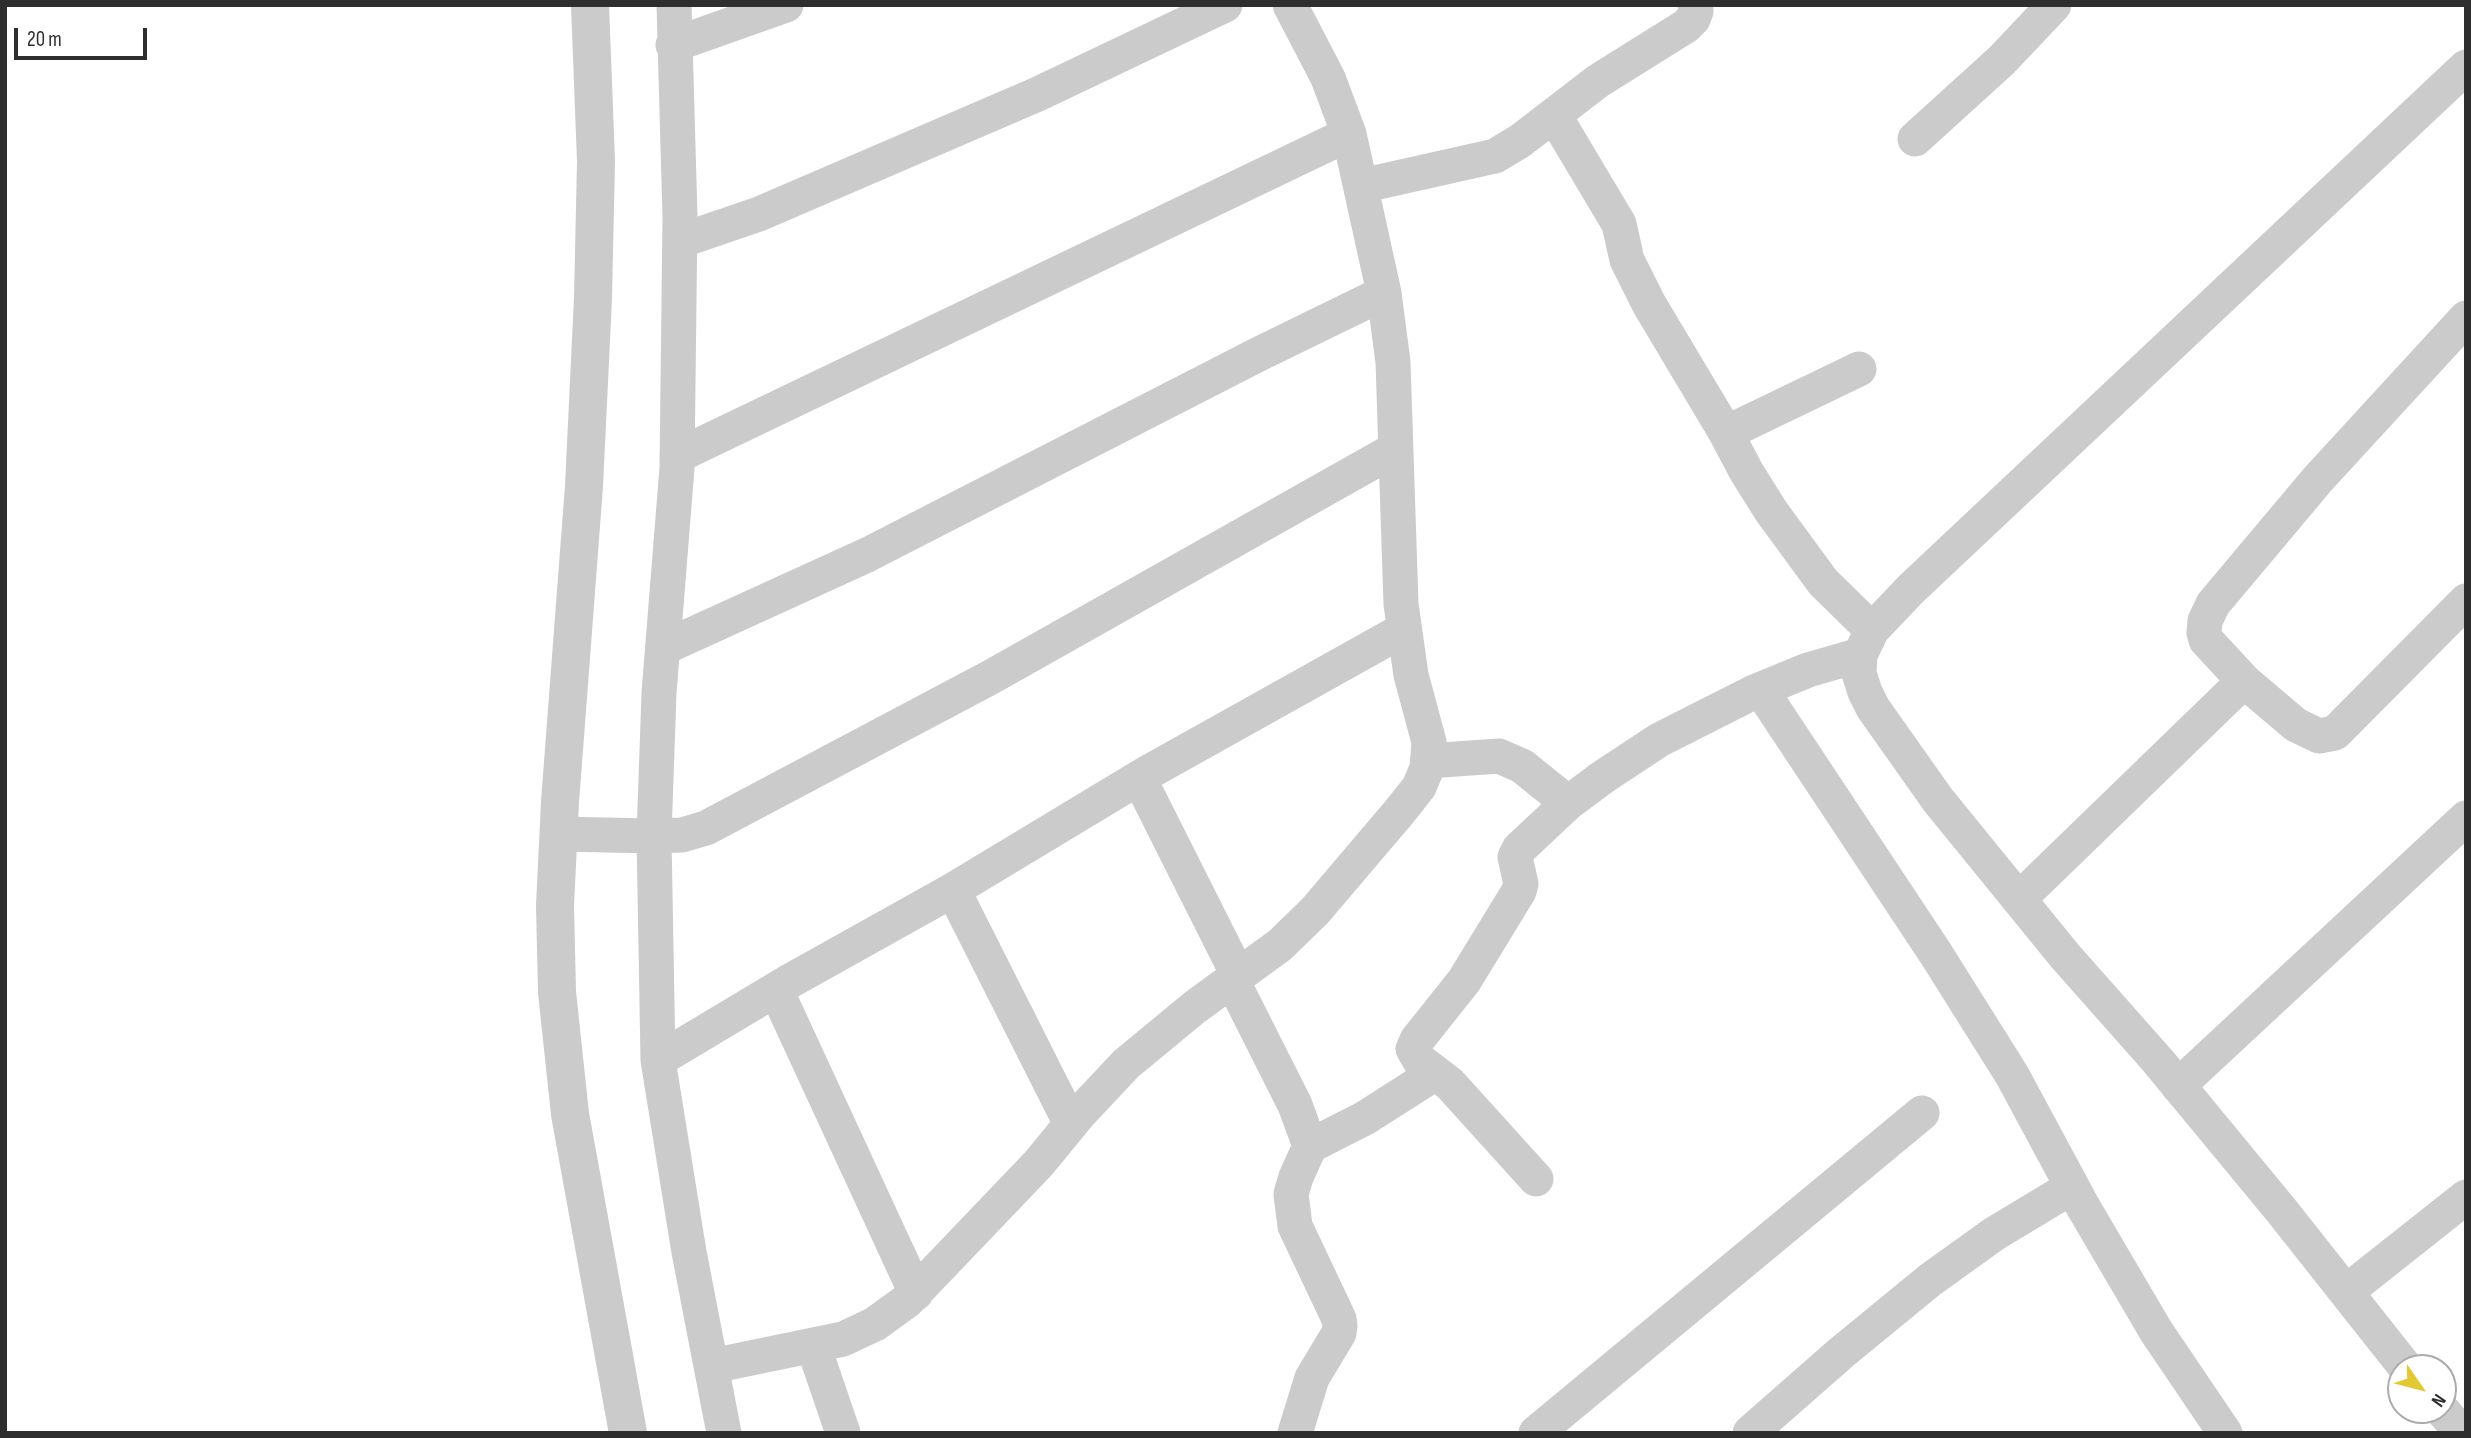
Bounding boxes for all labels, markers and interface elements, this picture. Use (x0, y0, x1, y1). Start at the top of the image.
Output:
scale bar (18, 14, 150, 58)
text: 20 m (27, 27, 62, 52)
north arrow (2387, 1354, 2457, 1424)
text: N (2426, 1389, 2450, 1411)

